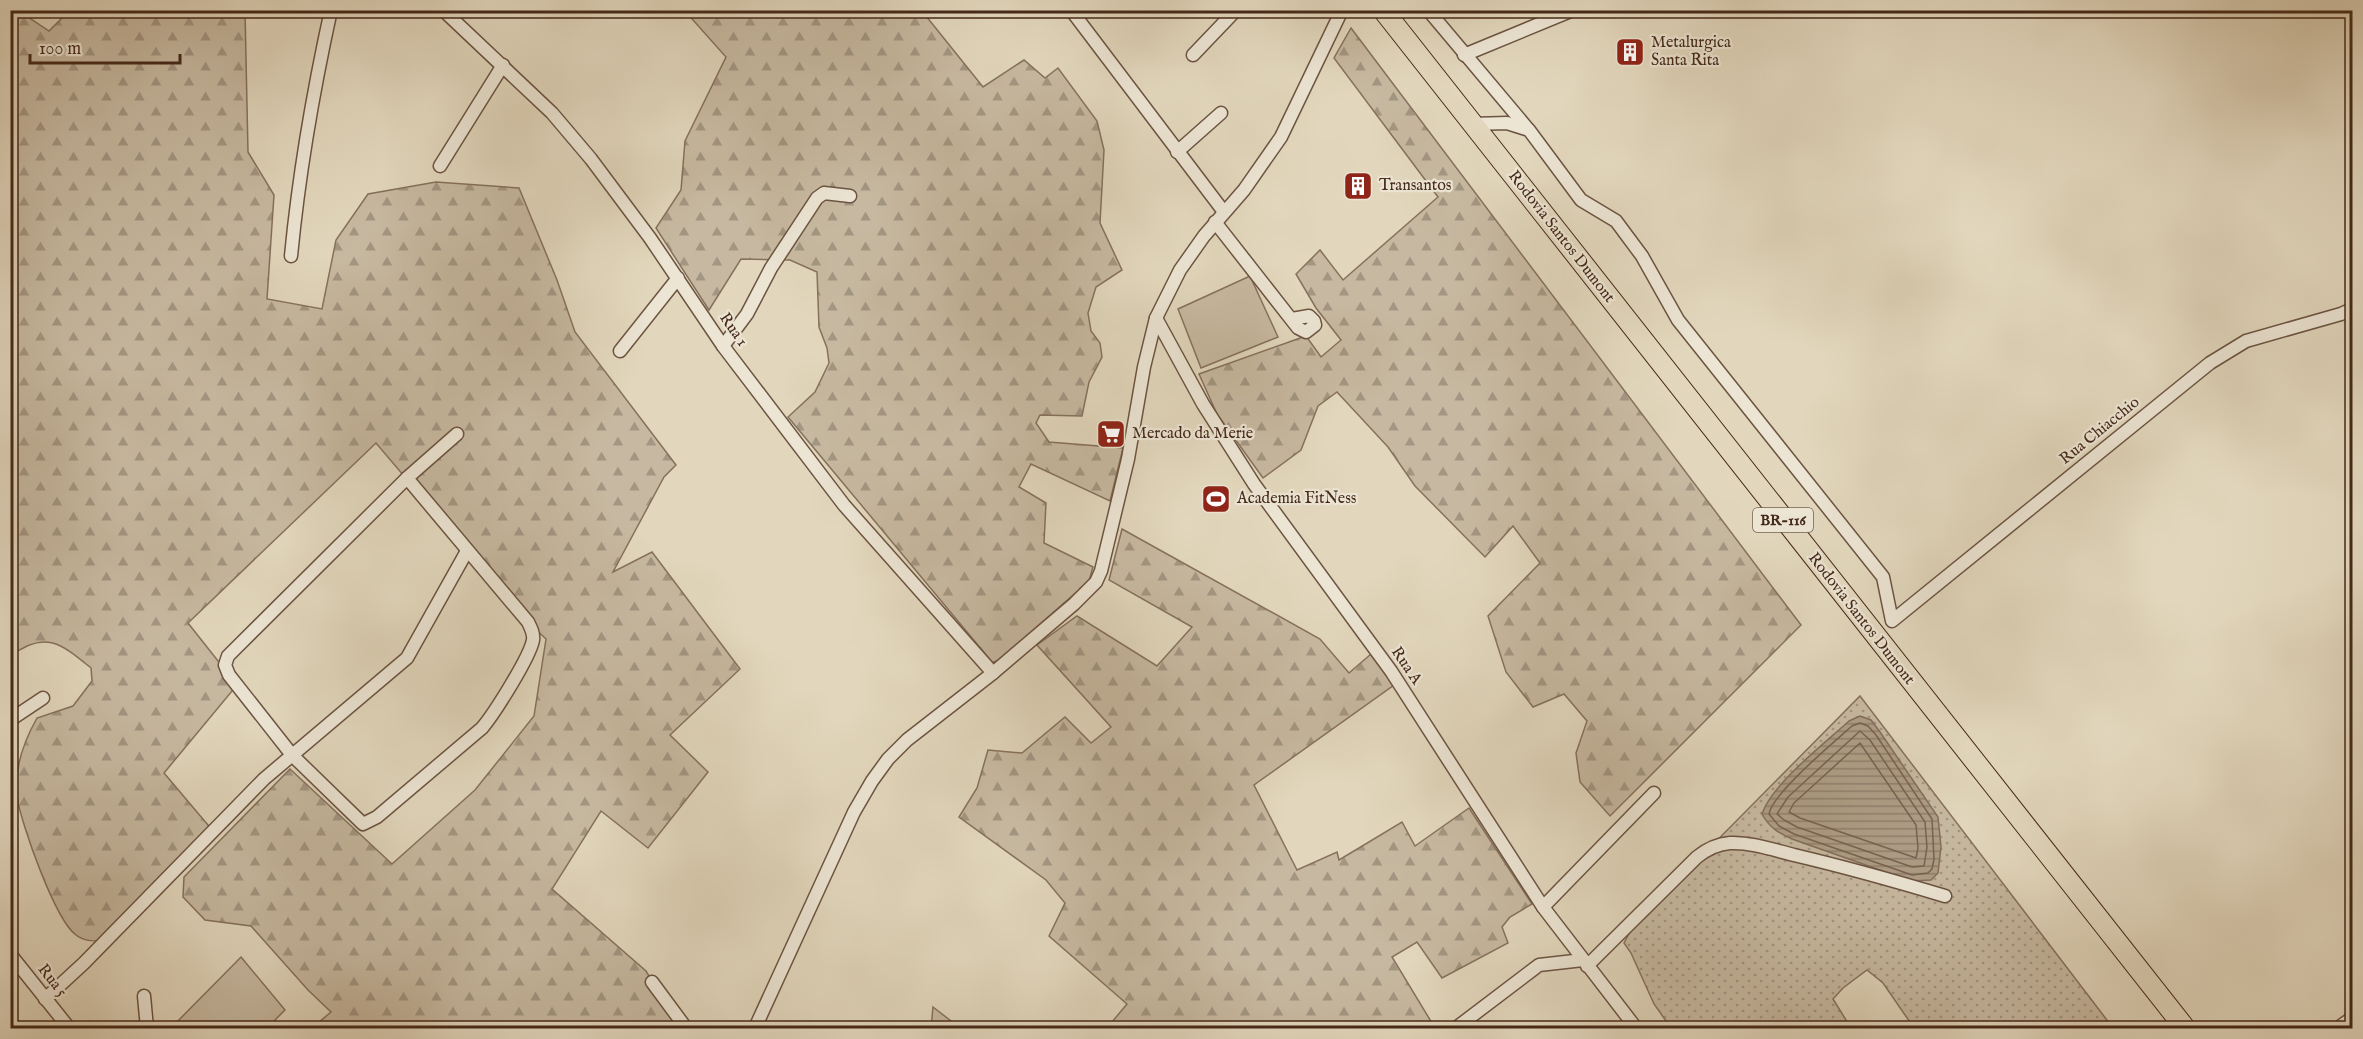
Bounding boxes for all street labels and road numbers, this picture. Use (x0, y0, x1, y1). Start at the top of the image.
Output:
street label: Rodovia Santos Dumont (1503, 167, 1619, 307)
street label: Rua 1 (714, 309, 752, 351)
street label: Rua Chiacchio (2056, 392, 2144, 469)
road number: BR-116 (1753, 508, 1813, 532)
street label: Rodovia Santos Dumont (1803, 549, 1919, 689)
street label: Rua A (1386, 643, 1427, 690)
street label: Rua 5 (33, 960, 71, 1002)

